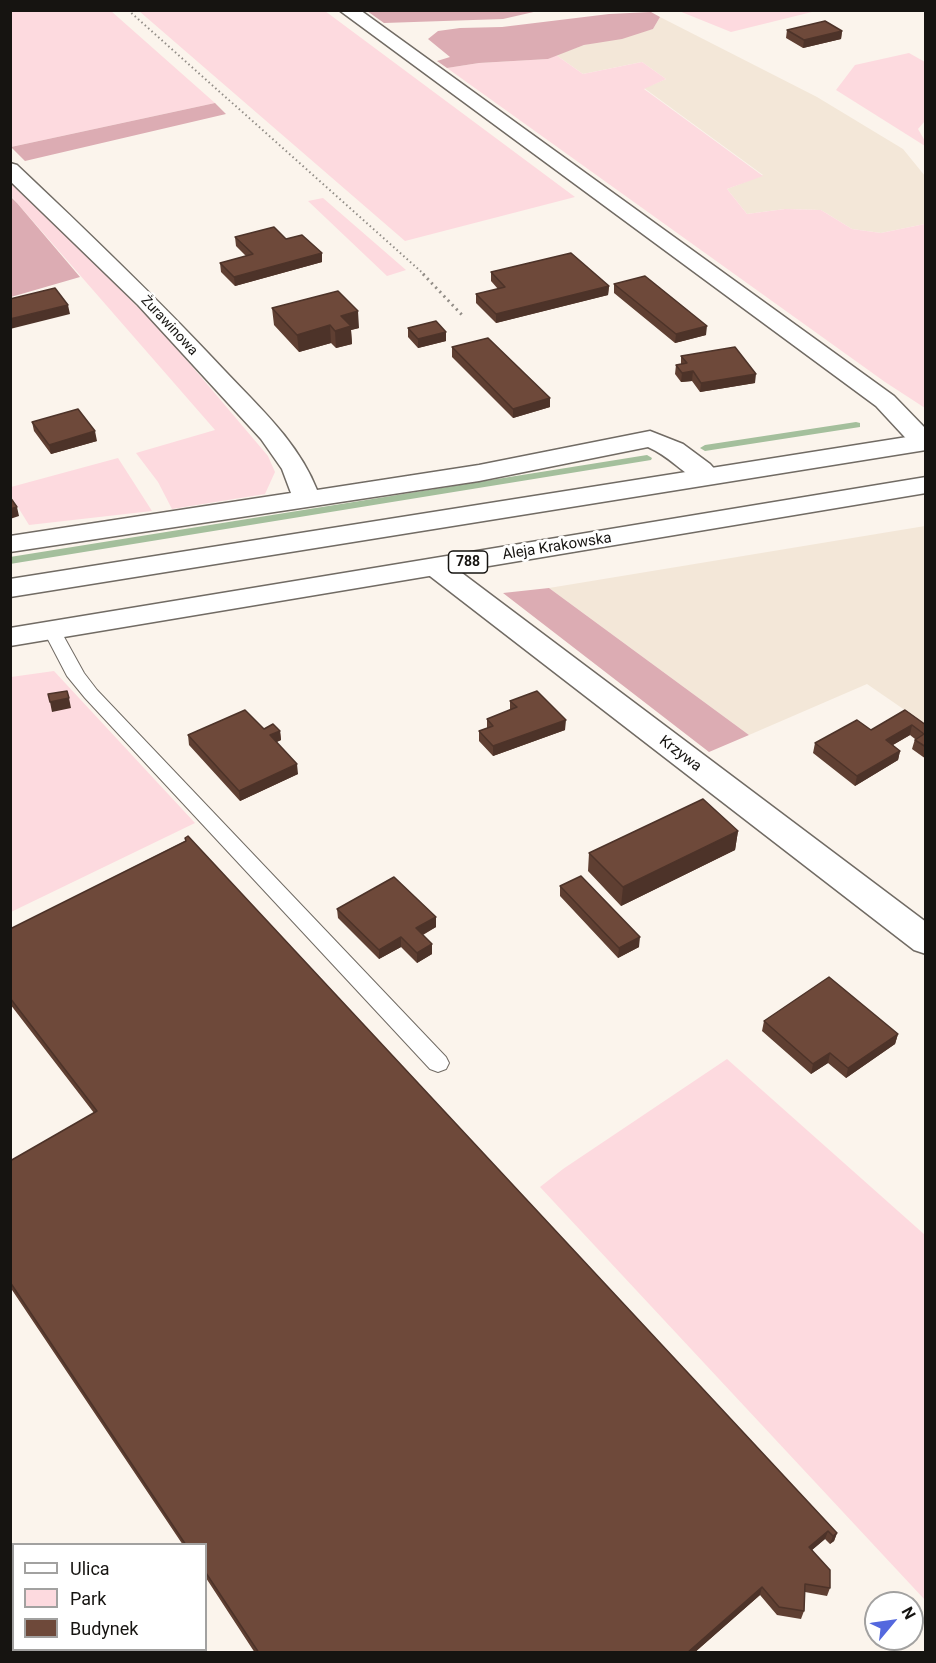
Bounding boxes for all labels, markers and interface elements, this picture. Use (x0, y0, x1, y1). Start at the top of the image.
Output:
street label: Żurawinowa (137, 293, 201, 359)
street label: Aleja Krakowska (501, 529, 613, 565)
road number: 788 (448, 551, 488, 573)
street label: Krzywa (655, 732, 705, 776)
legend (12, 1543, 207, 1651)
text: Ulica (70, 1558, 110, 1579)
text: Park (70, 1588, 106, 1609)
north arrow (864, 1591, 924, 1651)
text: N (897, 1603, 919, 1623)
text: Budynek (70, 1618, 138, 1639)

